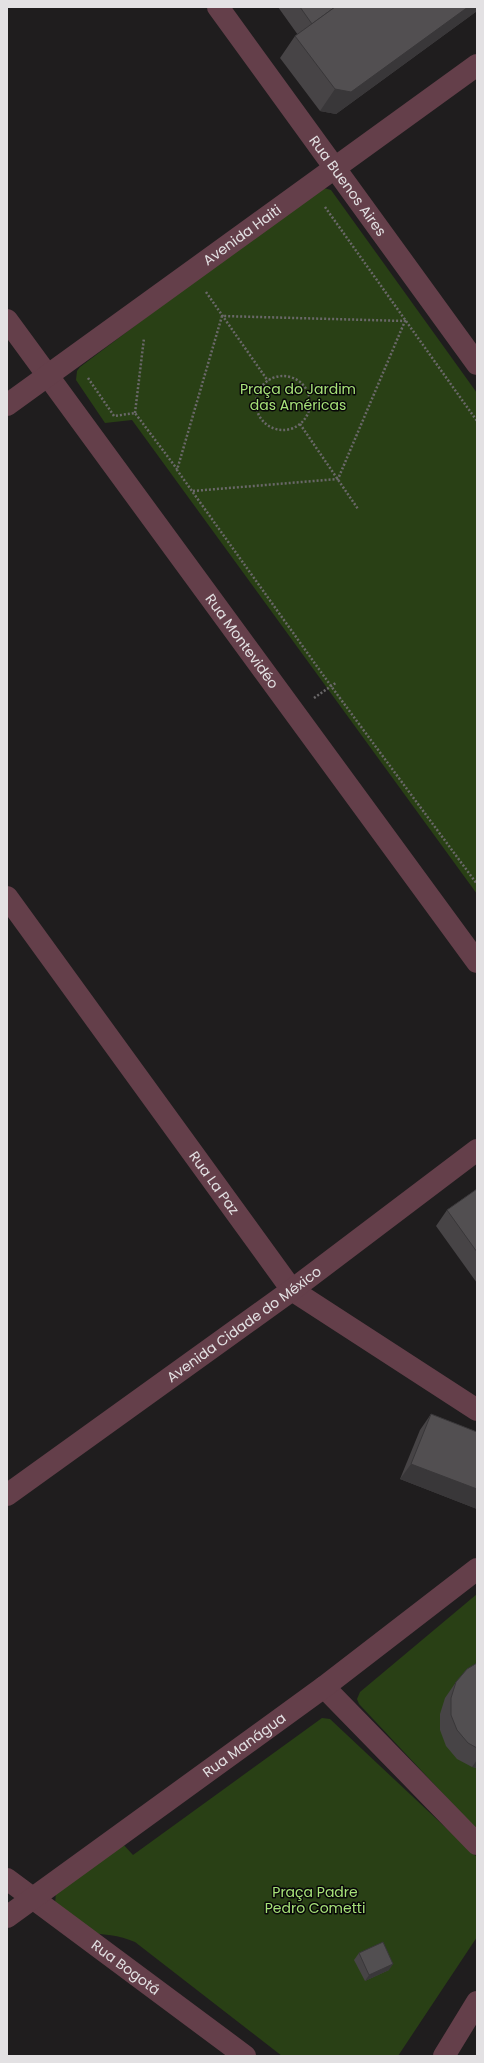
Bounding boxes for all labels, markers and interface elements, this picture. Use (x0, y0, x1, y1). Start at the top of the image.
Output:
street label: Rua Buenos Aires (304, 131, 391, 240)
street label: Avenida Haiti (199, 200, 285, 270)
park label: Praça do Jardim das Américas (240, 379, 356, 415)
street label: Rua Montevidéo (201, 590, 284, 693)
street label: Rua La Paz (184, 1147, 244, 1219)
street label: Avenida Cidade do México (162, 1261, 325, 1387)
street label: Rua Manágua (198, 1708, 290, 1782)
park label: Praça Padre Pedro Cometti (265, 1882, 365, 1918)
street label: Rua Bogotá (87, 1935, 164, 2000)

